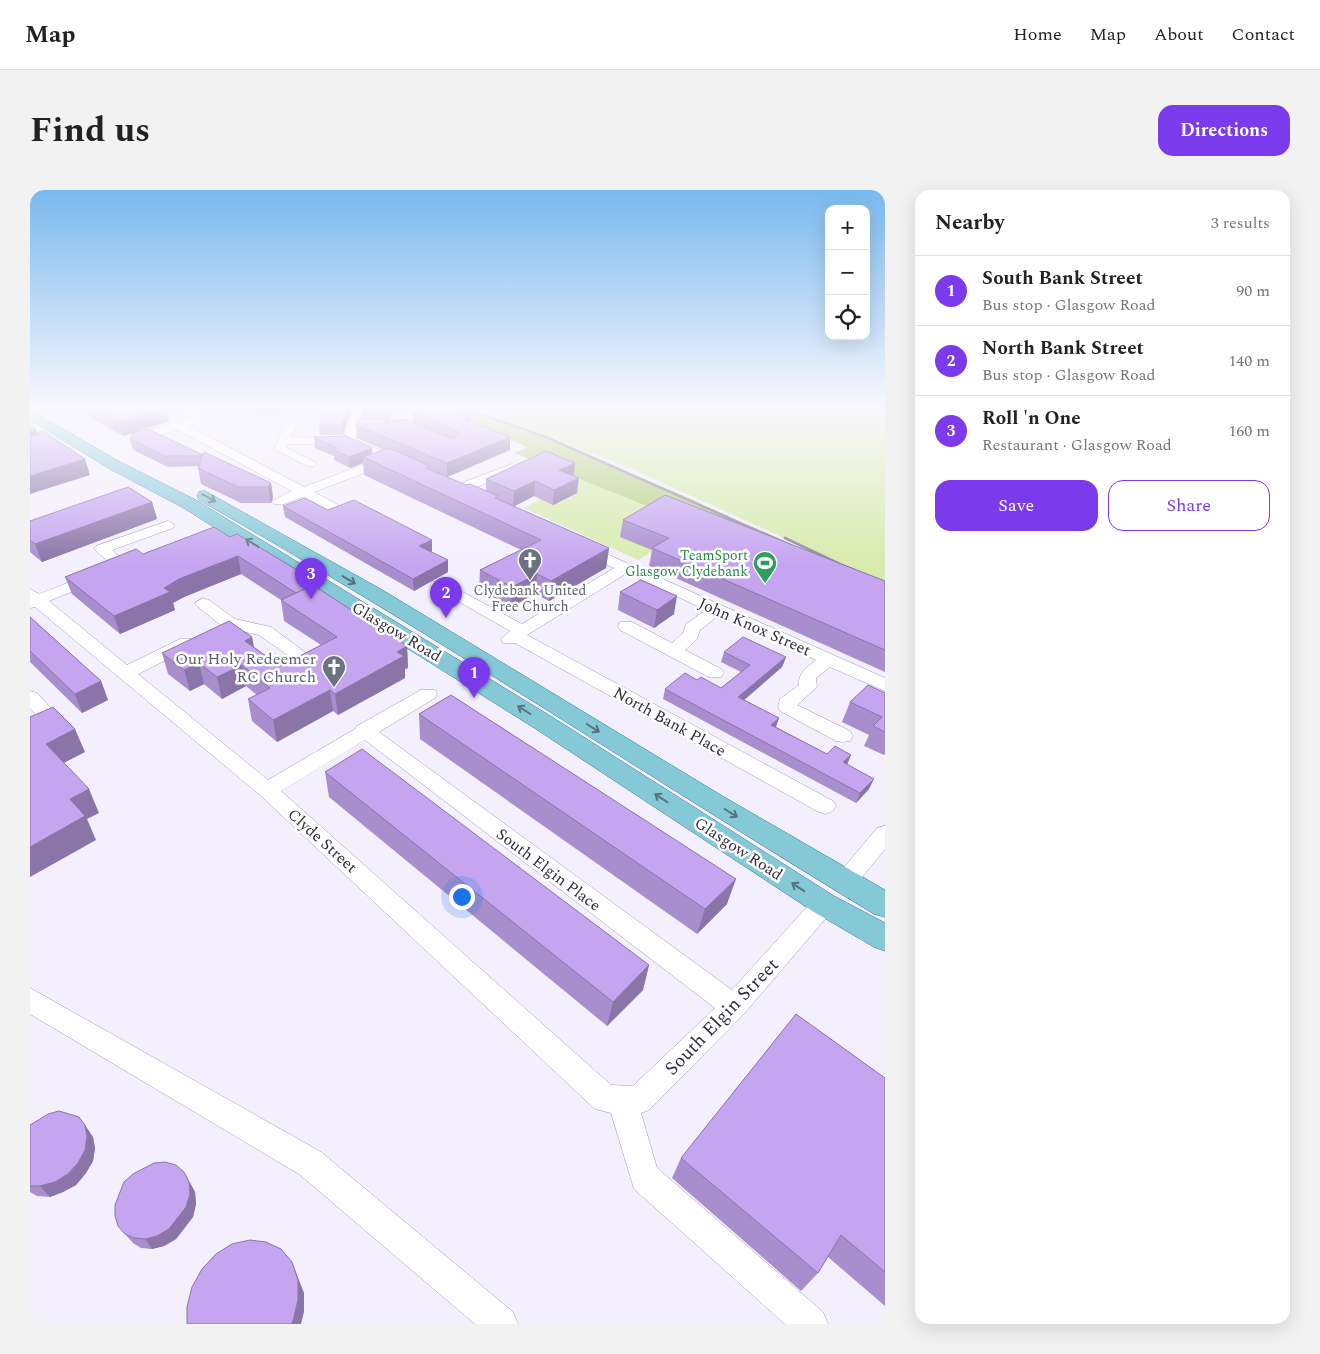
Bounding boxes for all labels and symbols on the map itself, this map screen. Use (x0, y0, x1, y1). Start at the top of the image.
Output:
one-way arrow (201, 493, 216, 503)
one-way arrow (245, 537, 259, 547)
place label: TeamSport Glasgow Clydebank (625, 545, 748, 582)
church icon: Clydebank United Free Church (517, 547, 543, 581)
sports icon: TeamSport Glasgow Clydebank (752, 550, 778, 584)
pin: 3 (295, 558, 327, 599)
one-way arrow (342, 575, 356, 585)
pin: 2 (430, 577, 462, 618)
place label: Clydebank United Free Church (474, 580, 587, 617)
street label: John Knox Street (695, 591, 815, 662)
street label: Glasgow Road (347, 596, 446, 668)
place label: Our Holy Redeemer RC Church (175, 647, 316, 689)
church icon: Our Holy Redeemer RC Church (321, 654, 347, 688)
pin: 1 (458, 657, 490, 698)
street label: North Bank Place (609, 681, 730, 763)
one-way arrow (518, 705, 532, 715)
one-way arrow (585, 723, 599, 733)
one-way arrow (655, 793, 669, 803)
street label: Clyde Street (282, 803, 363, 879)
one-way arrow (723, 809, 737, 819)
street label: Glasgow Road (690, 811, 787, 886)
street label: South Elgin Place (491, 822, 606, 917)
one-way arrow (791, 881, 805, 891)
your location (449, 884, 475, 910)
street label: South Elgin Street (658, 951, 786, 1082)

